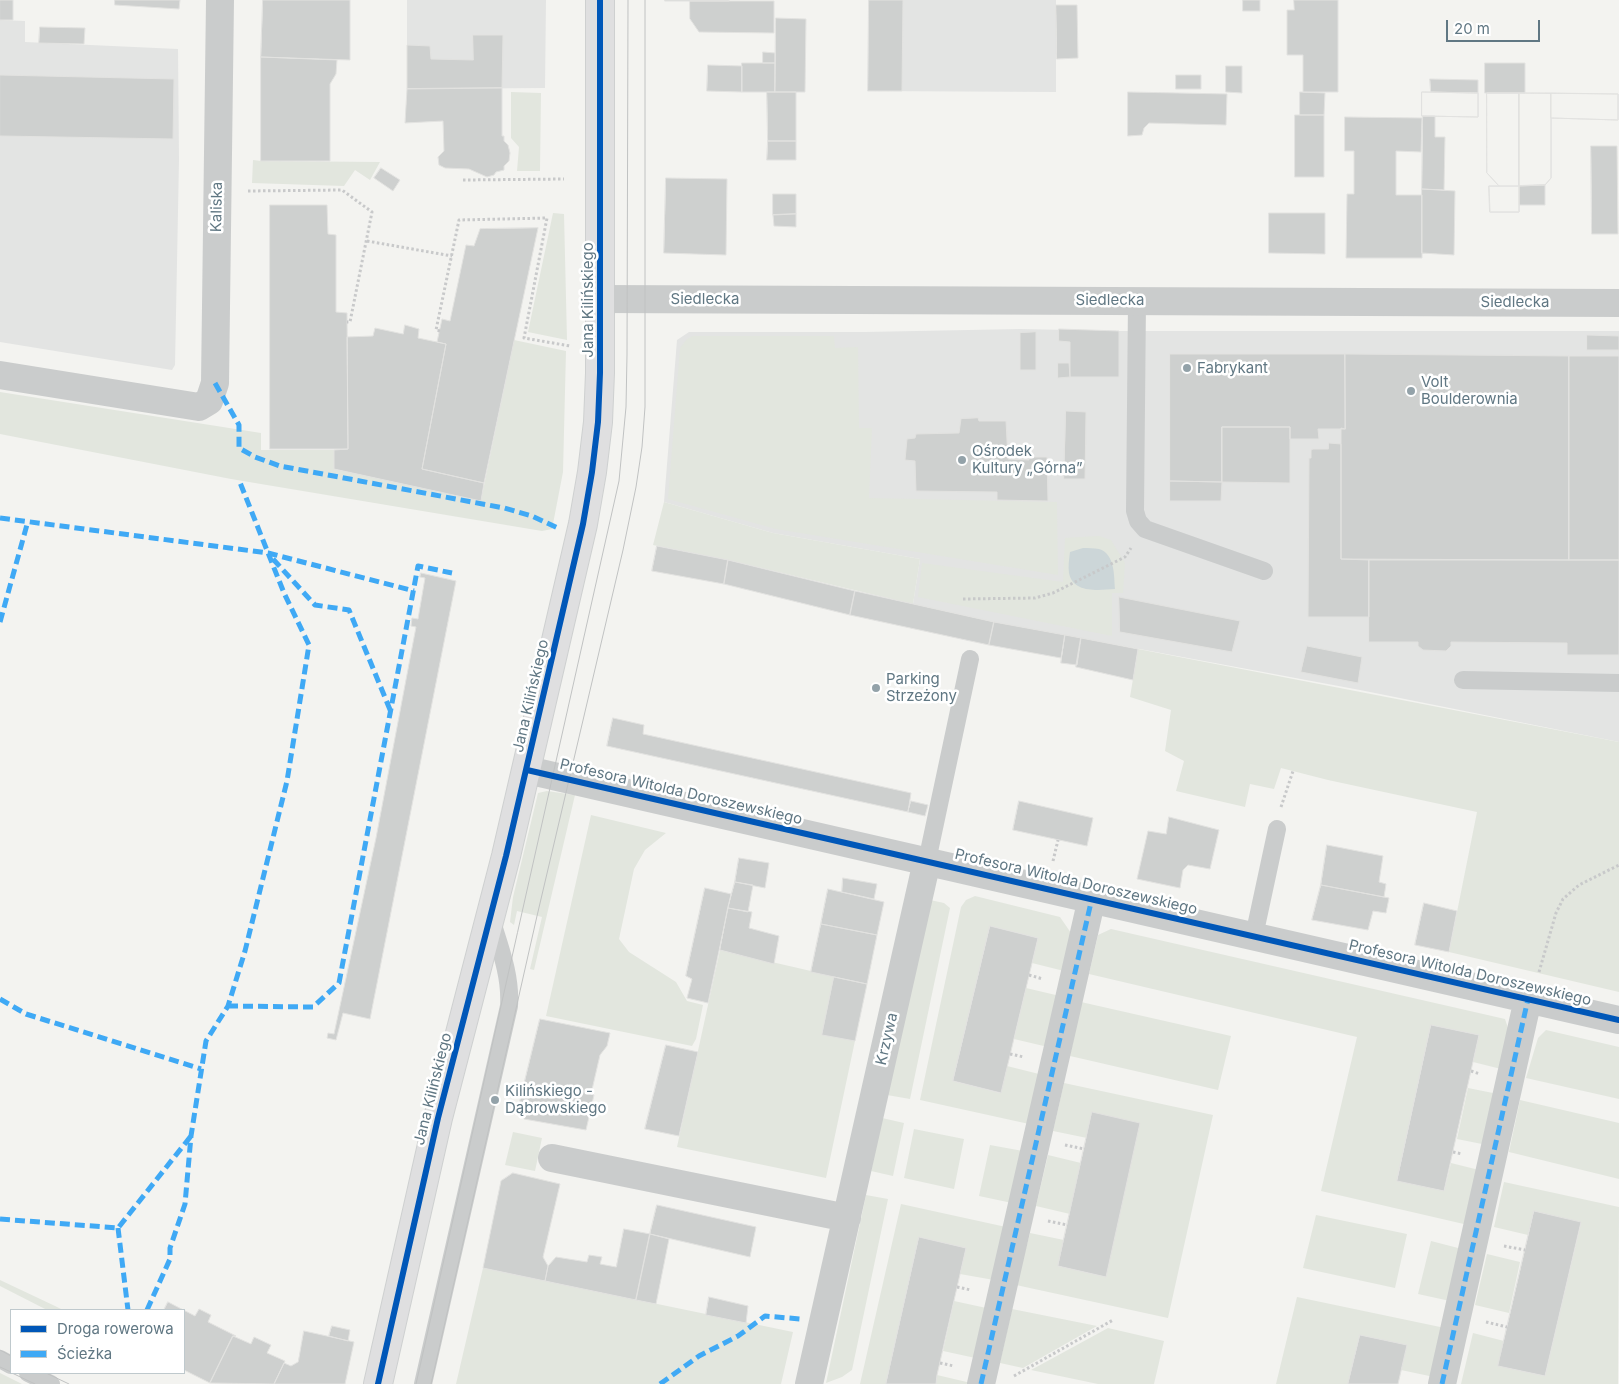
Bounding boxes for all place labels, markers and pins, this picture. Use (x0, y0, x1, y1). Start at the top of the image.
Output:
place label: Fabrykant (1197, 359, 1268, 377)
marker: Fabrykant (1181, 362, 1193, 374)
place label: Volt Boulderownia (1421, 373, 1518, 408)
marker: Volt Boulderownia (1405, 385, 1417, 397)
place label: Ośrodek Kultury „Górna” (972, 442, 1083, 477)
marker: Ośrodek Kultury „Górna” (956, 454, 968, 466)
place label: Parking Strzeżony (886, 670, 957, 705)
marker: Parking Strzeżony (870, 682, 882, 694)
place label: Kilińskiego - Dąbrowskiego (505, 1082, 607, 1117)
marker: Kilińskiego - Dąbrowskiego (489, 1094, 501, 1106)

